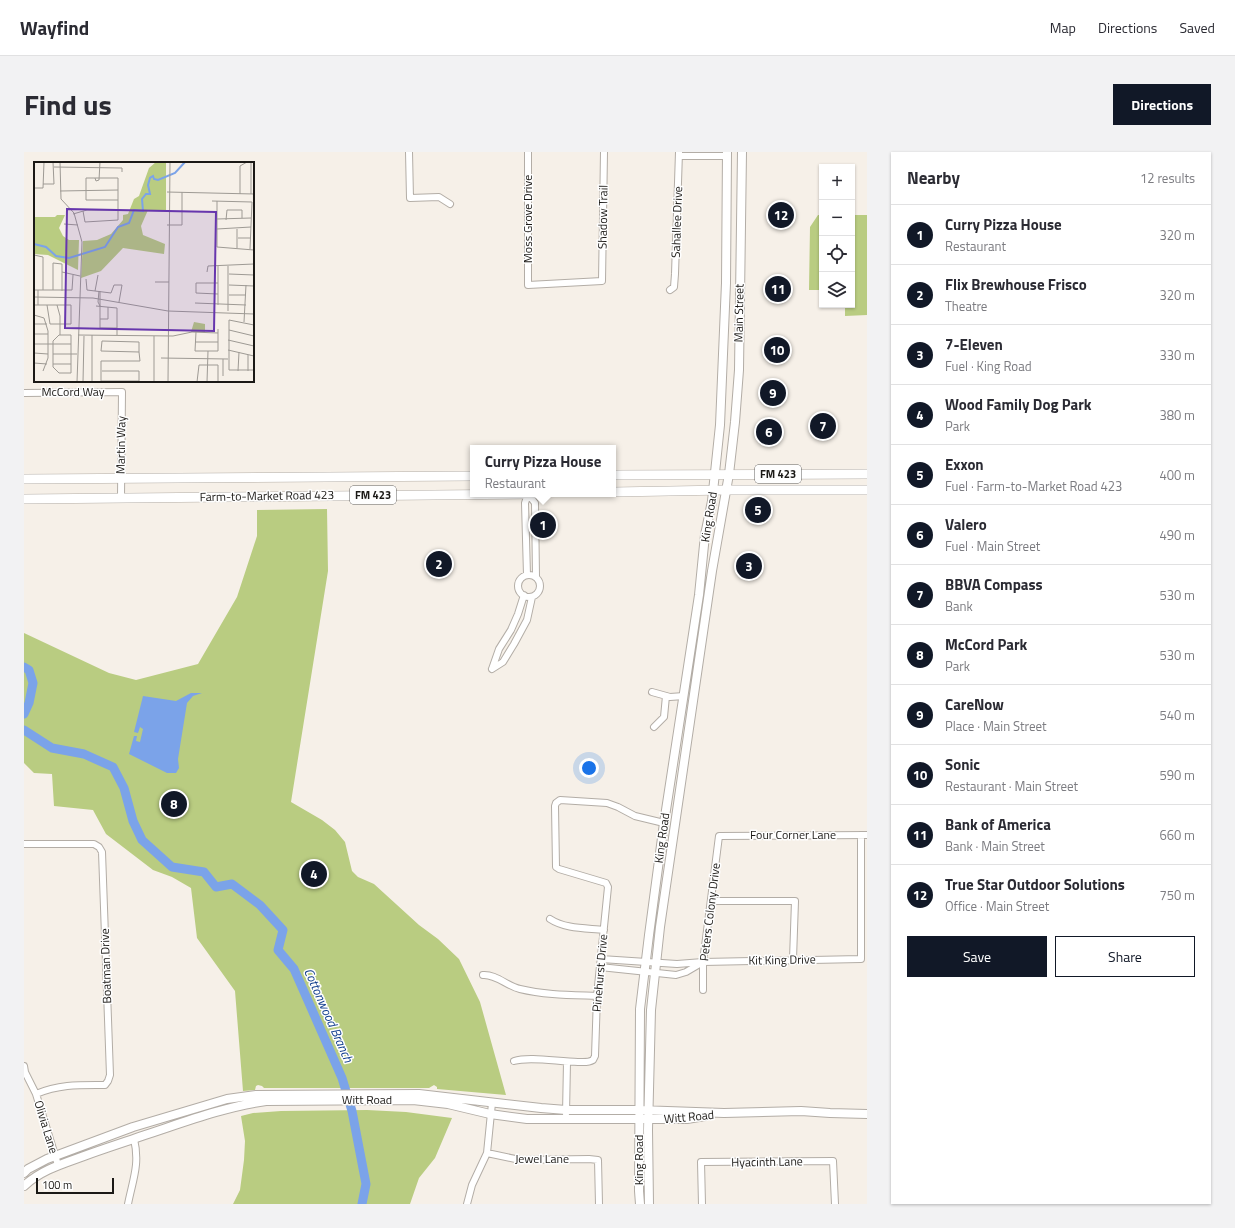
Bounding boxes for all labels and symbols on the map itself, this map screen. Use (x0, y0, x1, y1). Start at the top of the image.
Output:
inset map (34, 162, 254, 382)
street label: Moss Grove Drive (518, 175, 537, 263)
street label: Shadow Trail (592, 185, 613, 249)
street label: Sahallee Drive (666, 186, 687, 258)
pin: 12 (768, 200, 794, 230)
pin: 11 (765, 274, 791, 304)
street label: Main Street (728, 283, 749, 343)
pin: 10 (764, 335, 790, 365)
pin: 9 (760, 378, 786, 408)
street label: McCord Way (41, 382, 105, 401)
pin: 7 (810, 411, 836, 441)
street label: Martin Way (110, 415, 131, 474)
pin: 6 (756, 417, 782, 447)
road number: FM 423 (755, 465, 801, 483)
street label: Farm-to-Market Road 423 (200, 485, 334, 506)
road number: FM 423 (350, 486, 396, 504)
street label: King Road (695, 490, 722, 543)
pin: 5 (745, 495, 771, 525)
pin: 1 (530, 510, 556, 540)
pin: 2 (426, 549, 452, 579)
pin: 3 (736, 551, 762, 581)
your location (579, 758, 599, 778)
pin: 8 (161, 789, 187, 819)
street label: King Road (649, 812, 674, 864)
street label: Four Corner Lane (750, 825, 836, 844)
pin: 4 (301, 859, 327, 889)
street label: Peters Colony Drive (694, 862, 725, 962)
street label: Boatman Drive (95, 928, 116, 1004)
street label: Pinehurst Drive (587, 933, 612, 1013)
street label: Kit King Drive (748, 949, 816, 970)
water label: Cottonwood Branch (299, 965, 359, 1066)
street label: Witt Road (342, 1090, 392, 1109)
street label: Olivia Lane (29, 1098, 64, 1156)
street label: Witt Road (663, 1105, 715, 1128)
street label: King Road (629, 1135, 648, 1185)
street label: Jewel Lane (515, 1149, 569, 1168)
street label: Hyacinth Lane (731, 1151, 803, 1172)
scale bar (36, 1176, 114, 1195)

